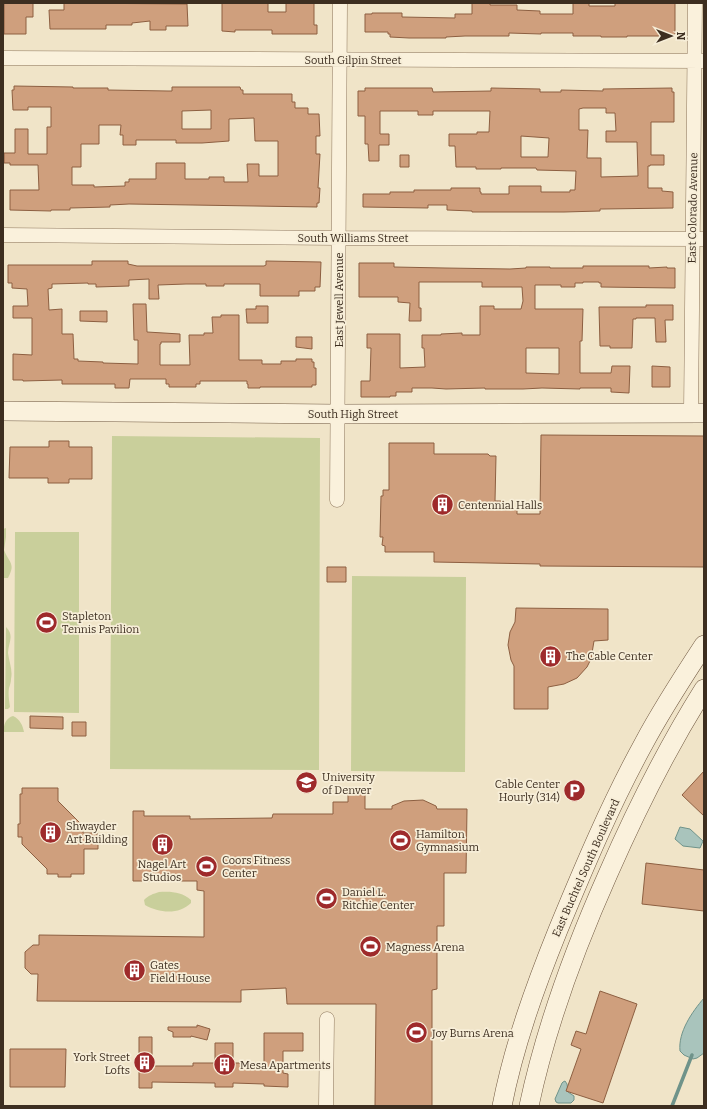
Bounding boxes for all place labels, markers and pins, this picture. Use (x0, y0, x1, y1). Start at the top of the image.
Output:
building icon: Centennial Halls (429, 492, 455, 518)
place label: Centennial Halls (458, 499, 542, 512)
sports icon: Stapleton Tennis Pavilion (34, 609, 60, 635)
place label: Stapleton Tennis Pavilion (62, 610, 139, 636)
building icon: The Cable Center (538, 643, 564, 669)
place label: The Cable Center (566, 650, 653, 663)
school or university icon: University of Denver (294, 770, 320, 796)
place label: University of Denver (322, 771, 375, 797)
parking icon: Cable Center Hourly (314) (562, 777, 588, 803)
place label: Cable Center Hourly (314) (495, 778, 560, 804)
building icon: Shwayder Art Building (38, 819, 64, 845)
place label: Shwayder Art Building (66, 820, 128, 846)
sports icon: Hamilton Gymnasium (388, 827, 414, 853)
place label: Hamilton Gymnasium (416, 828, 480, 854)
building icon: Nagel Art Studios (149, 831, 175, 857)
sports icon: Coors Fitness Center (194, 853, 220, 879)
place label: Coors Fitness Center (222, 854, 290, 880)
place label: Nagel Art Studios (138, 858, 186, 884)
sports icon: Daniel L. Ritchie Center (313, 885, 339, 911)
place label: Daniel L. Ritchie Center (342, 886, 415, 912)
sports icon: Magness Arena (358, 934, 384, 960)
place label: Magness Arena (386, 941, 465, 954)
building icon: Gates Field House (121, 958, 147, 984)
place label: Gates Field House (150, 959, 210, 985)
sports icon: Joy Burns Arena (404, 1020, 430, 1046)
place label: Joy Burns Arena (431, 1027, 514, 1040)
building icon: York Street Lofts (132, 1050, 158, 1076)
place label: York Street Lofts (73, 1051, 130, 1077)
building icon: Mesa Apartments (211, 1052, 237, 1078)
place label: Mesa Apartments (240, 1059, 331, 1072)

